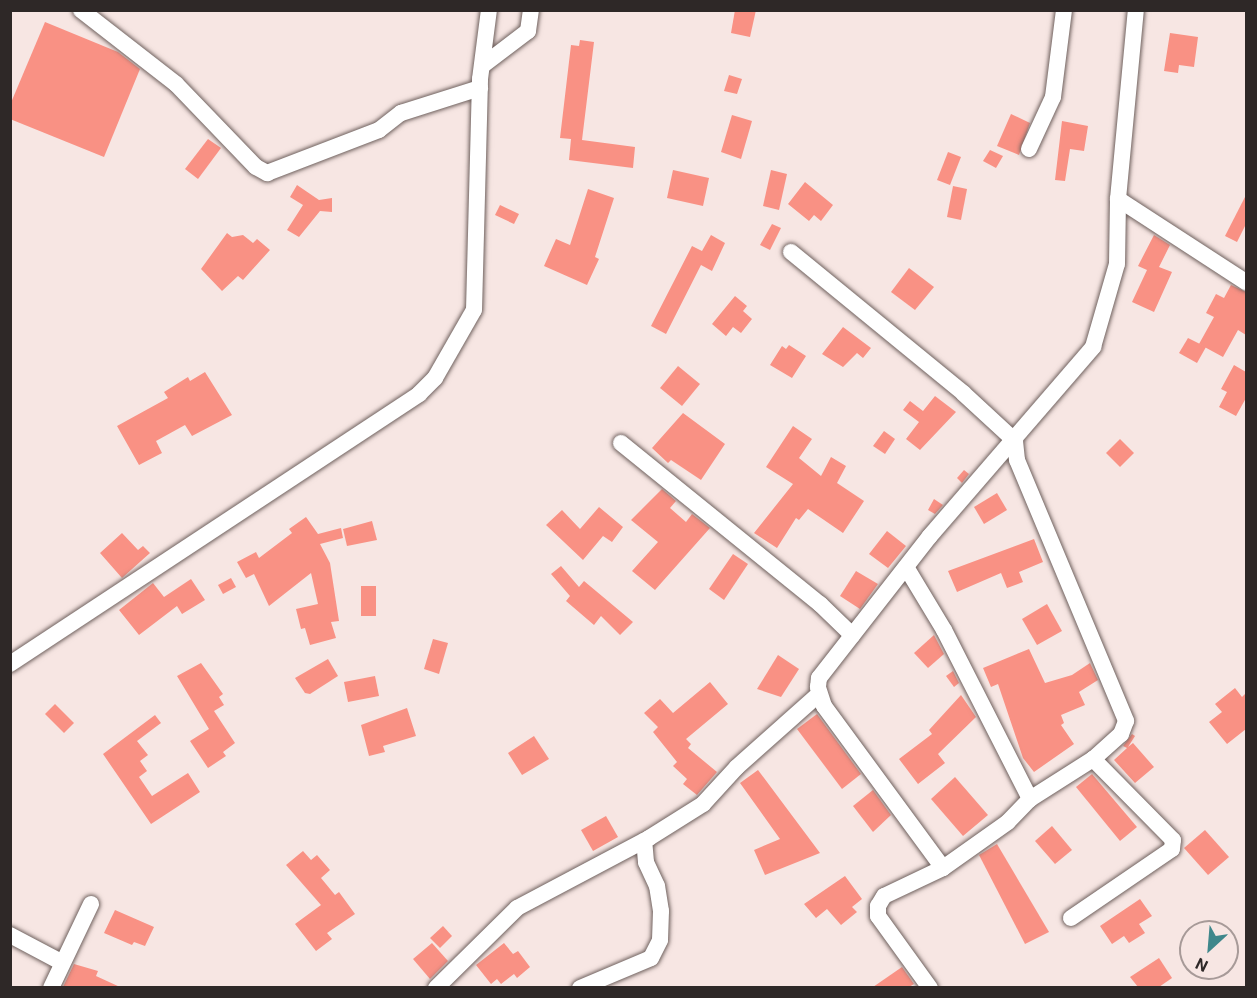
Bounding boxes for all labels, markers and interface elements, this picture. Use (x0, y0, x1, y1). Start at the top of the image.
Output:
north arrow (1179, 920, 1239, 980)
text: N (1193, 954, 1211, 976)

